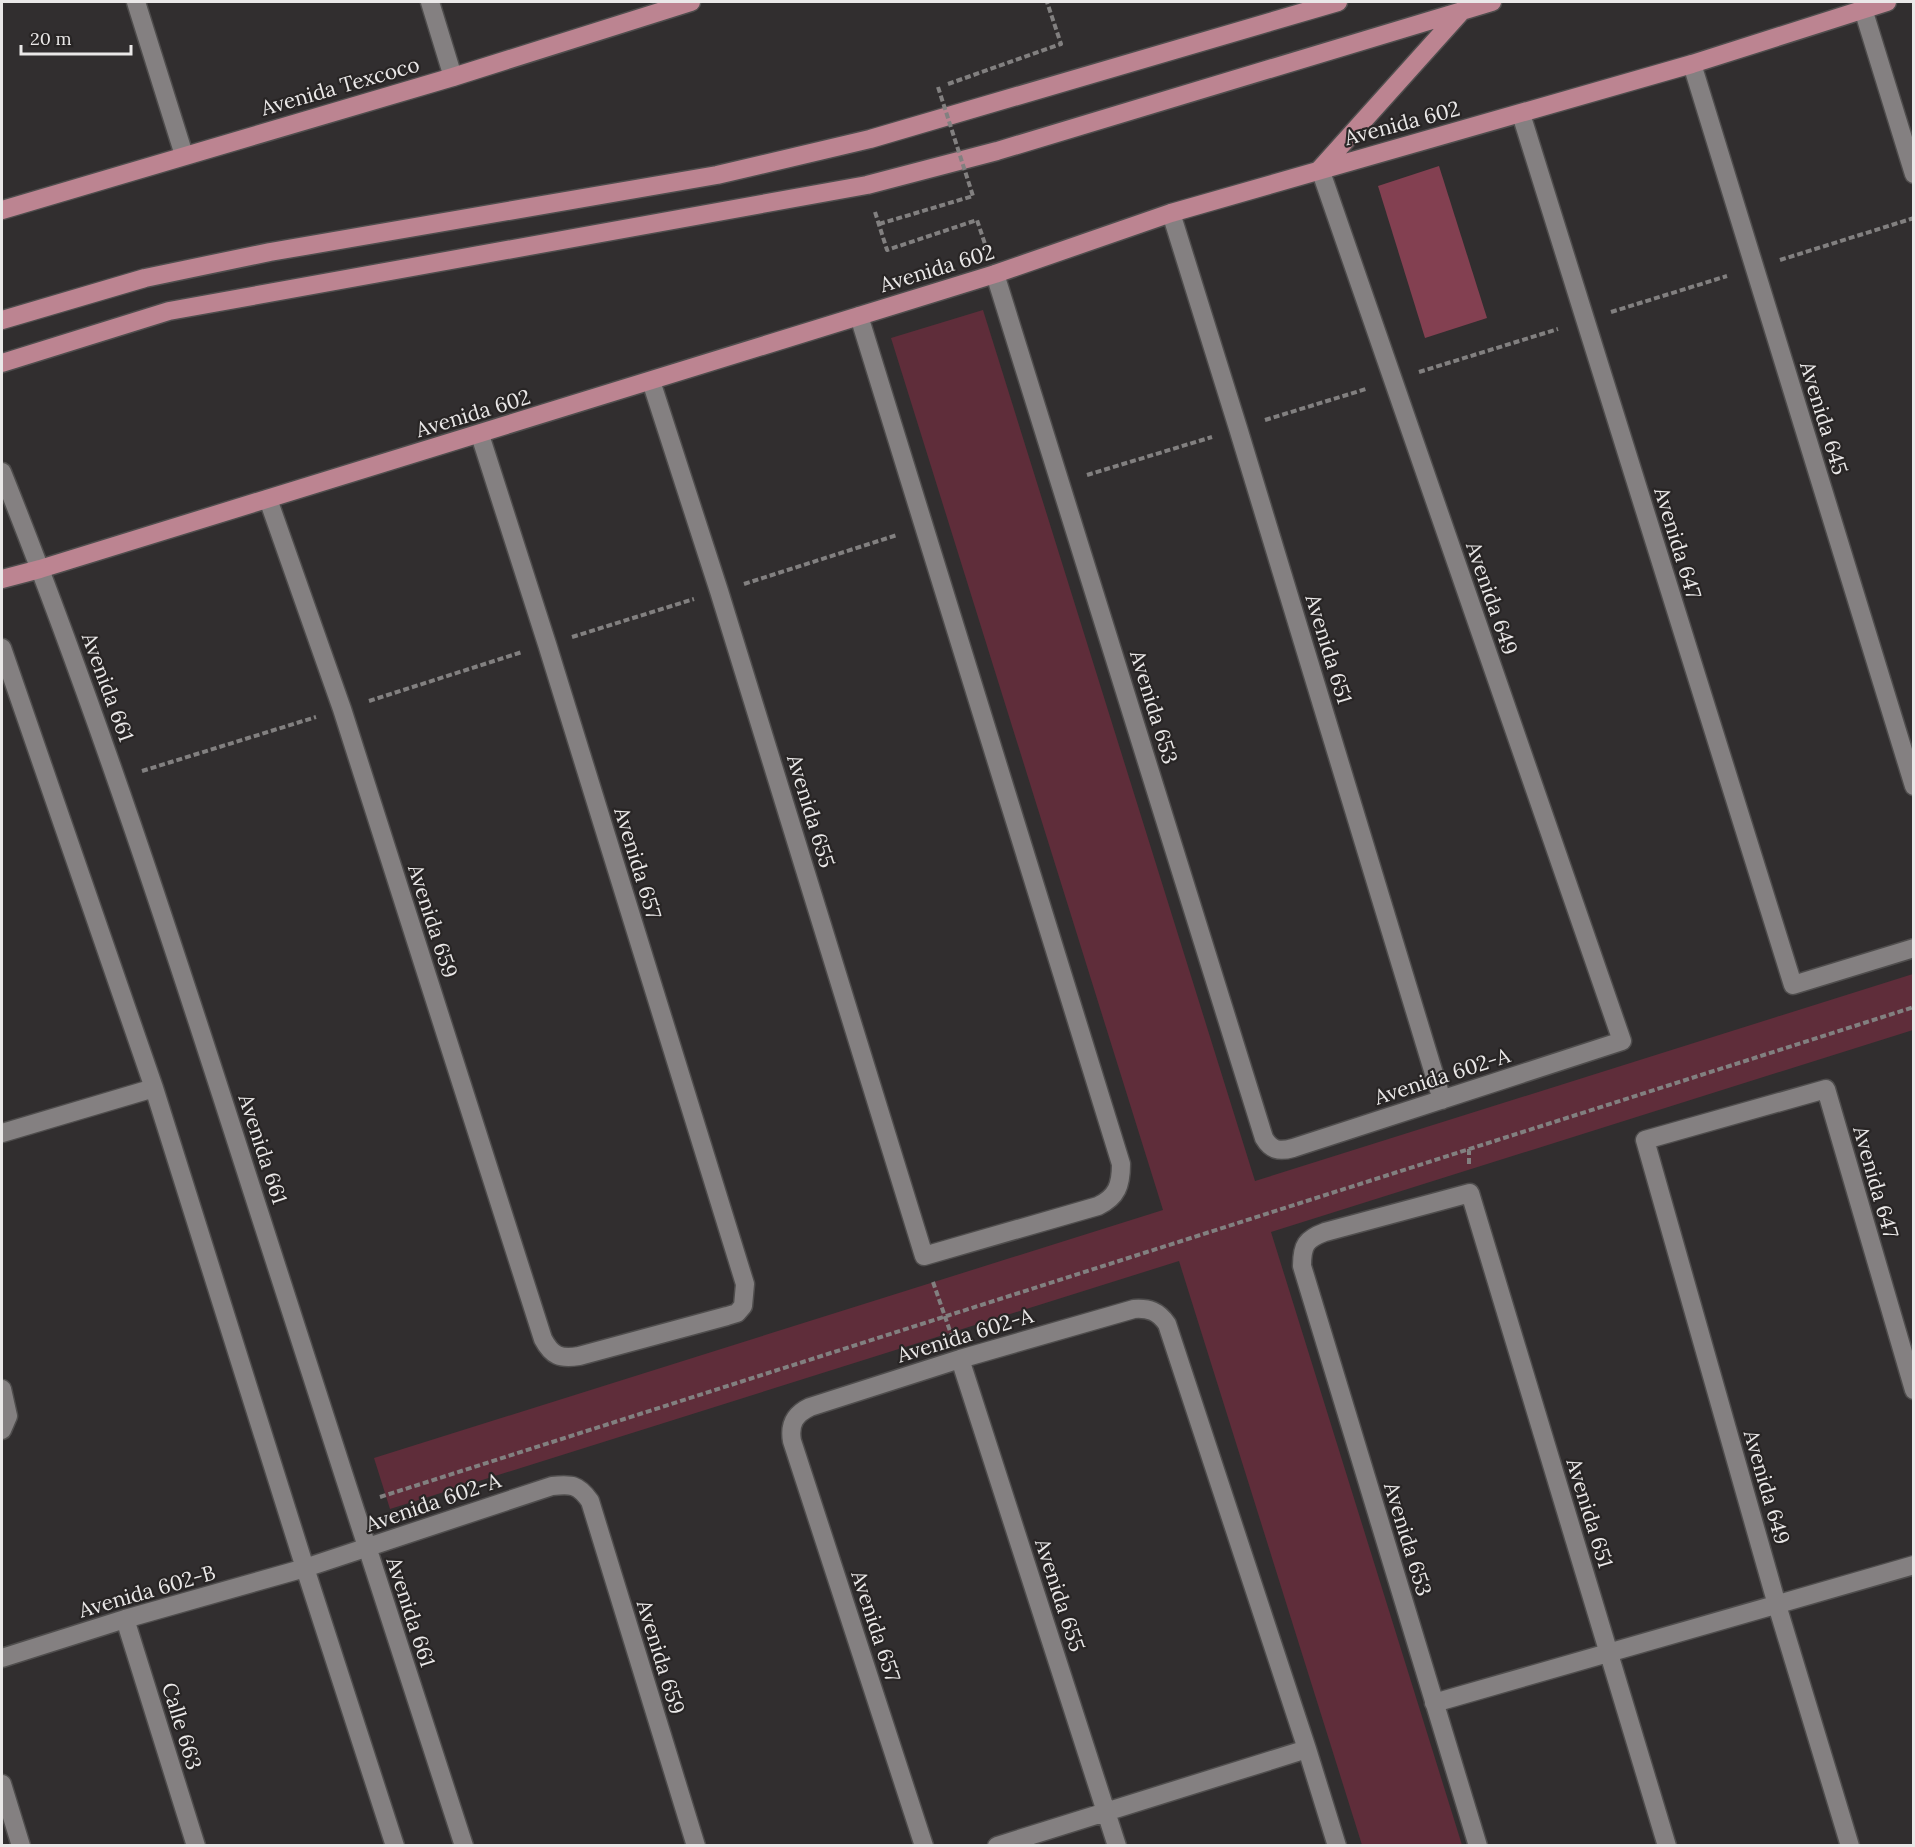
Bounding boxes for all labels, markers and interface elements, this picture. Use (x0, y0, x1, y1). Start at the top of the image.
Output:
scale bar (21, 18, 130, 56)
text: 20 m (30, 27, 72, 50)
street label: Avenida Texcoco (257, 50, 422, 122)
street label: Avenida 602 (1340, 95, 1463, 152)
street label: Avenida 602 (875, 238, 998, 299)
street label: Avenida 645 (1794, 357, 1854, 478)
street label: Avenida 602 (411, 383, 534, 444)
street label: Avenida 647 (1648, 483, 1708, 602)
street label: Avenida 649 (1460, 537, 1524, 658)
street label: Avenida 651 (1299, 590, 1358, 707)
street label: Avenida 661 (75, 628, 140, 745)
street label: Avenida 653 (1124, 646, 1184, 767)
street label: Avenida 655 (781, 750, 841, 871)
street label: Avenida 657 (608, 803, 668, 922)
street label: Avenida 659 (402, 860, 464, 981)
street label: Avenida 602-A (1370, 1041, 1514, 1111)
street label: Avenida 661 (232, 1090, 293, 1207)
street label: Avenida 647 (1847, 1122, 1905, 1241)
street label: Avenida 602-A (893, 1301, 1037, 1369)
street label: Avenida 649 (1738, 1426, 1796, 1547)
street label: Avenida 651 (1560, 1454, 1619, 1571)
street label: Avenida 602-A (361, 1466, 505, 1538)
street label: Avenida 653 (1378, 1478, 1438, 1599)
street label: Avenida 655 (1029, 1534, 1091, 1655)
street label: Avenida 661 (380, 1553, 441, 1670)
street label: Avenida 602-B (74, 1559, 219, 1624)
street label: Avenida 657 (845, 1566, 907, 1685)
street label: Avenida 659 (631, 1596, 691, 1717)
street label: Calle 663 (156, 1679, 208, 1773)

